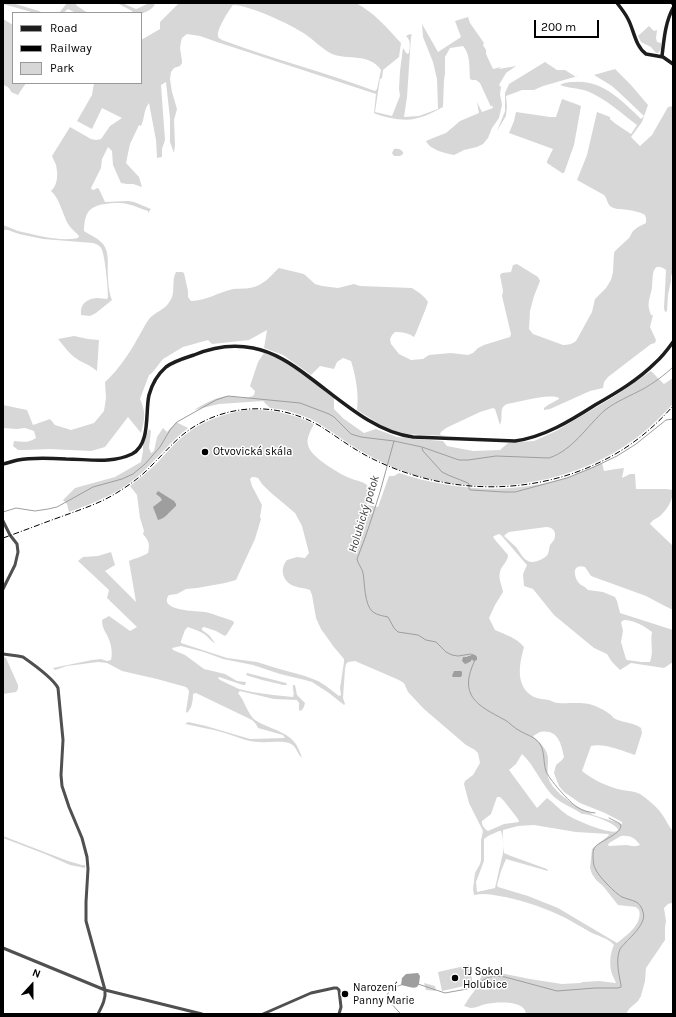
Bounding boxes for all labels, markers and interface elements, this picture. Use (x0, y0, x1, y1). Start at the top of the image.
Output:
legend (12, 12, 142, 84)
scale bar (536, 12, 601, 38)
text: 200 m (541, 20, 576, 34)
text: Road (50, 21, 78, 35)
text: Railway (50, 41, 92, 55)
text: Park (50, 61, 74, 75)
place label: Otvovická skála (213, 445, 292, 459)
marker: Otvovická skála (200, 447, 210, 457)
water label: Holubický potok (345, 474, 383, 554)
north arrow (12, 965, 52, 1005)
place label: TJ Sokol Holubice (463, 965, 507, 991)
text: N (30, 966, 42, 981)
marker: TJ Sokol Holubice (450, 973, 460, 983)
place label: Narození Panny Marie (353, 981, 414, 1007)
marker: Narození Panny Marie (340, 989, 350, 999)

